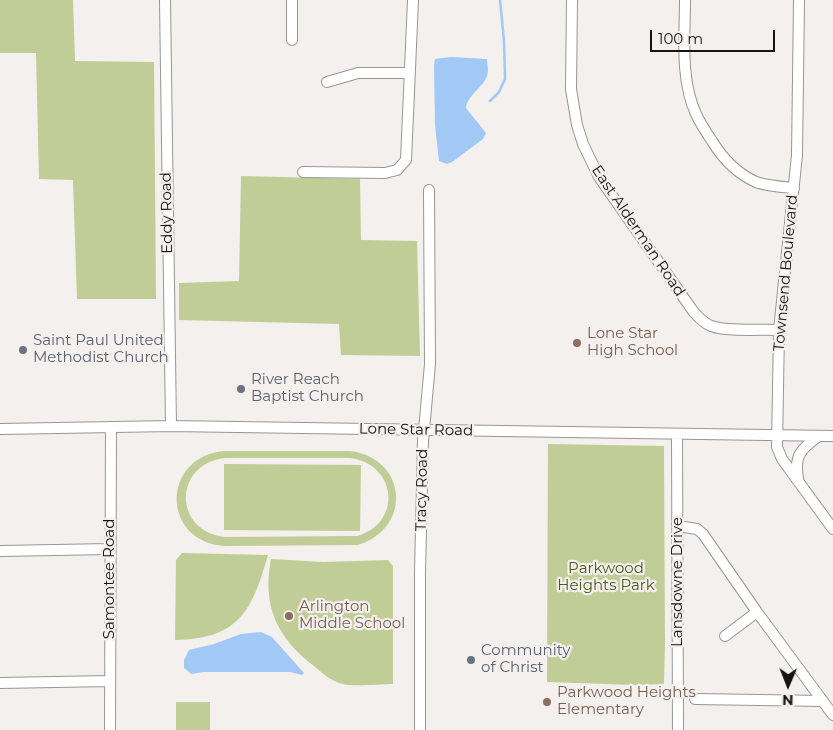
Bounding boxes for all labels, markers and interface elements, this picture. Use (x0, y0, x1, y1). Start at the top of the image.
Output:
scale bar (653, 20, 778, 52)
text: 100 m (658, 29, 703, 48)
street label: East Alderman Road (587, 162, 689, 300)
street label: Eddy Road (157, 172, 177, 254)
street label: Townsend Boulevard (770, 194, 802, 352)
place label: Lone Star High School (587, 325, 678, 360)
place label: Saint Paul United Methodist Church (33, 332, 169, 367)
marker: Lone Star High School (571, 337, 583, 349)
marker: Saint Paul United Methodist Church (17, 344, 29, 356)
place label: River Reach Baptist Church (251, 371, 364, 406)
marker: River Reach Baptist Church (235, 383, 247, 395)
street label: Lone Star Road (359, 420, 473, 440)
street label: Tracy Road (412, 449, 432, 531)
street label: Lansdowne Drive (669, 517, 687, 647)
street label: Samontee Road (101, 519, 119, 639)
park label: Parkwood Heights Park (557, 560, 655, 595)
place label: Arlington Middle School (299, 598, 405, 633)
marker: Arlington Middle School (283, 610, 295, 622)
place label: Community of Christ (481, 642, 570, 677)
marker: Community of Christ (465, 654, 477, 666)
north arrow (763, 660, 813, 710)
place label: Parkwood Heights Elementary (557, 684, 696, 719)
text: N (782, 691, 794, 709)
marker: Parkwood Heights Elementary (541, 696, 553, 708)

